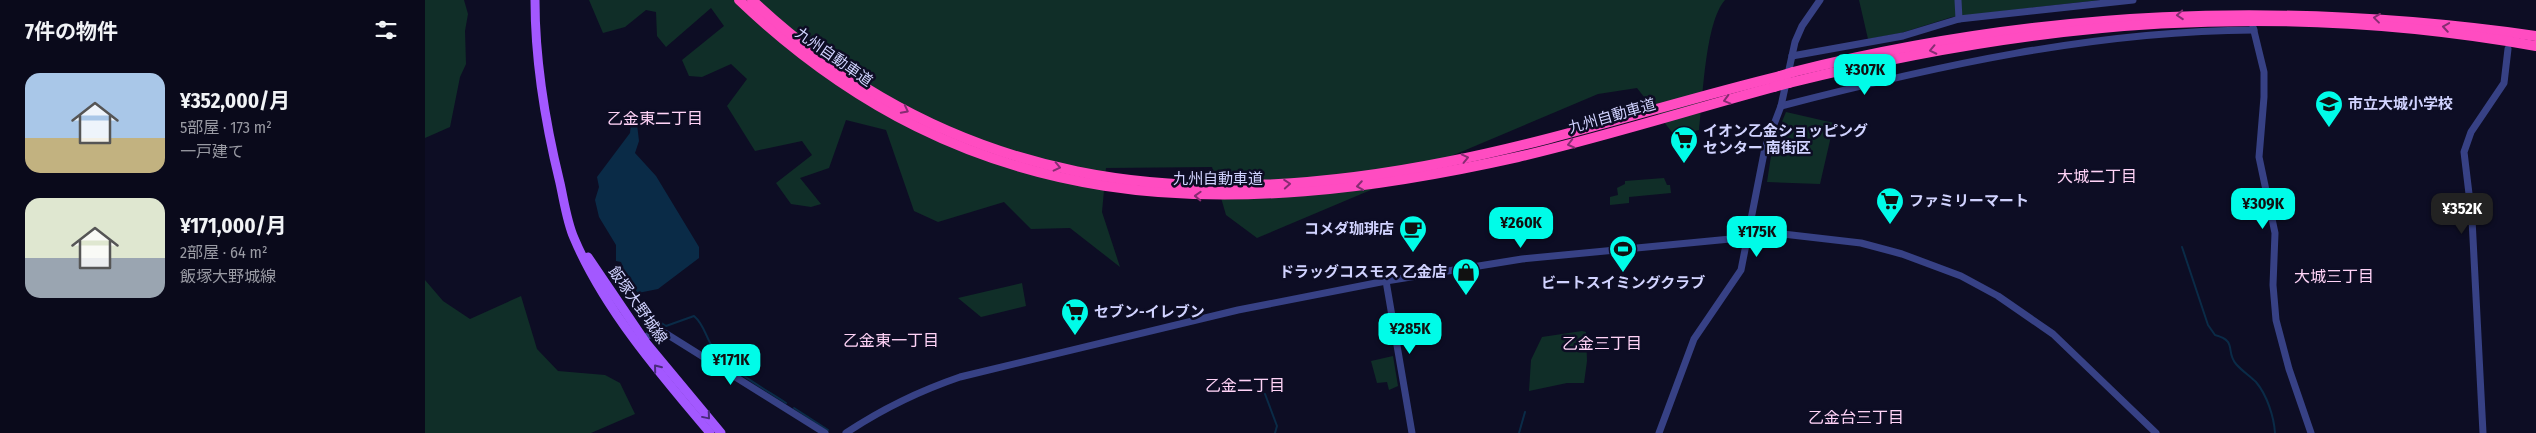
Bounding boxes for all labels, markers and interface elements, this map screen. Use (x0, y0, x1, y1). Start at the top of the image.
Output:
one-way arrow (2176, 9, 2184, 20)
one-way arrow (2373, 13, 2381, 24)
icon: filters (372, 16, 400, 44)
text: 7件の物件 (25, 19, 118, 45)
one-way arrow (2442, 22, 2451, 32)
street label: 九州自動車道 (792, 24, 876, 90)
one-way arrow (1928, 44, 1937, 55)
pin: ¥307K (1830, 54, 1900, 96)
text: ¥307K (1845, 60, 1885, 79)
text: ¥352,000/月 (180, 88, 290, 114)
school or university icon: 市立大城小学校 (2314, 89, 2344, 128)
icon: home (65, 93, 125, 153)
one-way arrow (1723, 94, 1732, 105)
street label: 九州自動車道 (1566, 95, 1658, 137)
place label: 市立大城小学校 (2348, 95, 2453, 113)
one-way arrow (900, 104, 909, 114)
district label: 乙金東二丁目 (607, 109, 703, 128)
text: 5部屋 · 173 m² (180, 118, 272, 137)
place label: イオン乙金ショッピング センター 南街区 (1703, 122, 1868, 157)
supermarket icon: イオン乙金ショッピング センター 南街区 (1669, 125, 1699, 164)
one-way arrow (1567, 138, 1575, 148)
text: 一戸建て (180, 142, 244, 161)
one-way arrow (1461, 153, 1470, 164)
one-way arrow (1052, 161, 1061, 172)
district label: 大城二丁目 (2057, 167, 2137, 186)
street label: 九州自動車道 (1173, 170, 1263, 188)
one-way arrow (1284, 179, 1292, 190)
one-way arrow (1356, 180, 1364, 190)
supermarket icon: ファミリーマート (1875, 186, 1905, 225)
pin: ¥309K (2228, 188, 2298, 230)
one-way arrow (1194, 190, 1202, 201)
place label: ファミリーマート (1909, 192, 2029, 210)
pin: ¥352K (2427, 192, 2497, 235)
text: ¥309K (2242, 194, 2284, 213)
text: ¥352K (2442, 199, 2482, 218)
pin: ¥260K (1486, 206, 1556, 249)
text: ¥171,000/月 (180, 213, 287, 239)
text: ¥260K (1500, 213, 1542, 232)
cafe icon: コメダ珈琲店 (1398, 214, 1428, 253)
pin: ¥175K (1722, 216, 1792, 258)
icon: home (65, 218, 125, 278)
place label: コメダ珈琲店 (1304, 220, 1394, 238)
text: ¥175K (1738, 222, 1776, 241)
sports icon: ビートスイミングクラブ (1608, 234, 1638, 273)
text: 2部屋 · 64 m² (180, 243, 267, 262)
shop icon: ドラッグコスモス 乙金店 (1451, 257, 1481, 296)
street label: 飯塚大野城線 (605, 263, 671, 347)
place label: ドラッグコスモス 乙金店 (1279, 263, 1447, 281)
text: 飯塚大野城線 (180, 267, 276, 286)
district label: 大城三丁目 (2294, 267, 2374, 286)
place label: ビートスイミングクラブ (1541, 274, 1705, 292)
supermarket icon: セブン-イレブン (1060, 297, 1090, 336)
place label: セブン-イレブン (1094, 303, 1205, 321)
pin: ¥285K (1375, 312, 1445, 355)
text: ¥285K (1389, 319, 1431, 338)
district label: 乙金東一丁目 (843, 331, 939, 350)
district label: 乙金三丁目 (1562, 334, 1642, 353)
pin: ¥171K (696, 344, 766, 386)
text: ¥171K (712, 350, 750, 369)
one-way arrow (654, 365, 662, 374)
district label: 乙金二丁目 (1205, 376, 1285, 395)
district label: 乙金台三丁目 (1808, 408, 1904, 427)
one-way arrow (701, 410, 710, 419)

